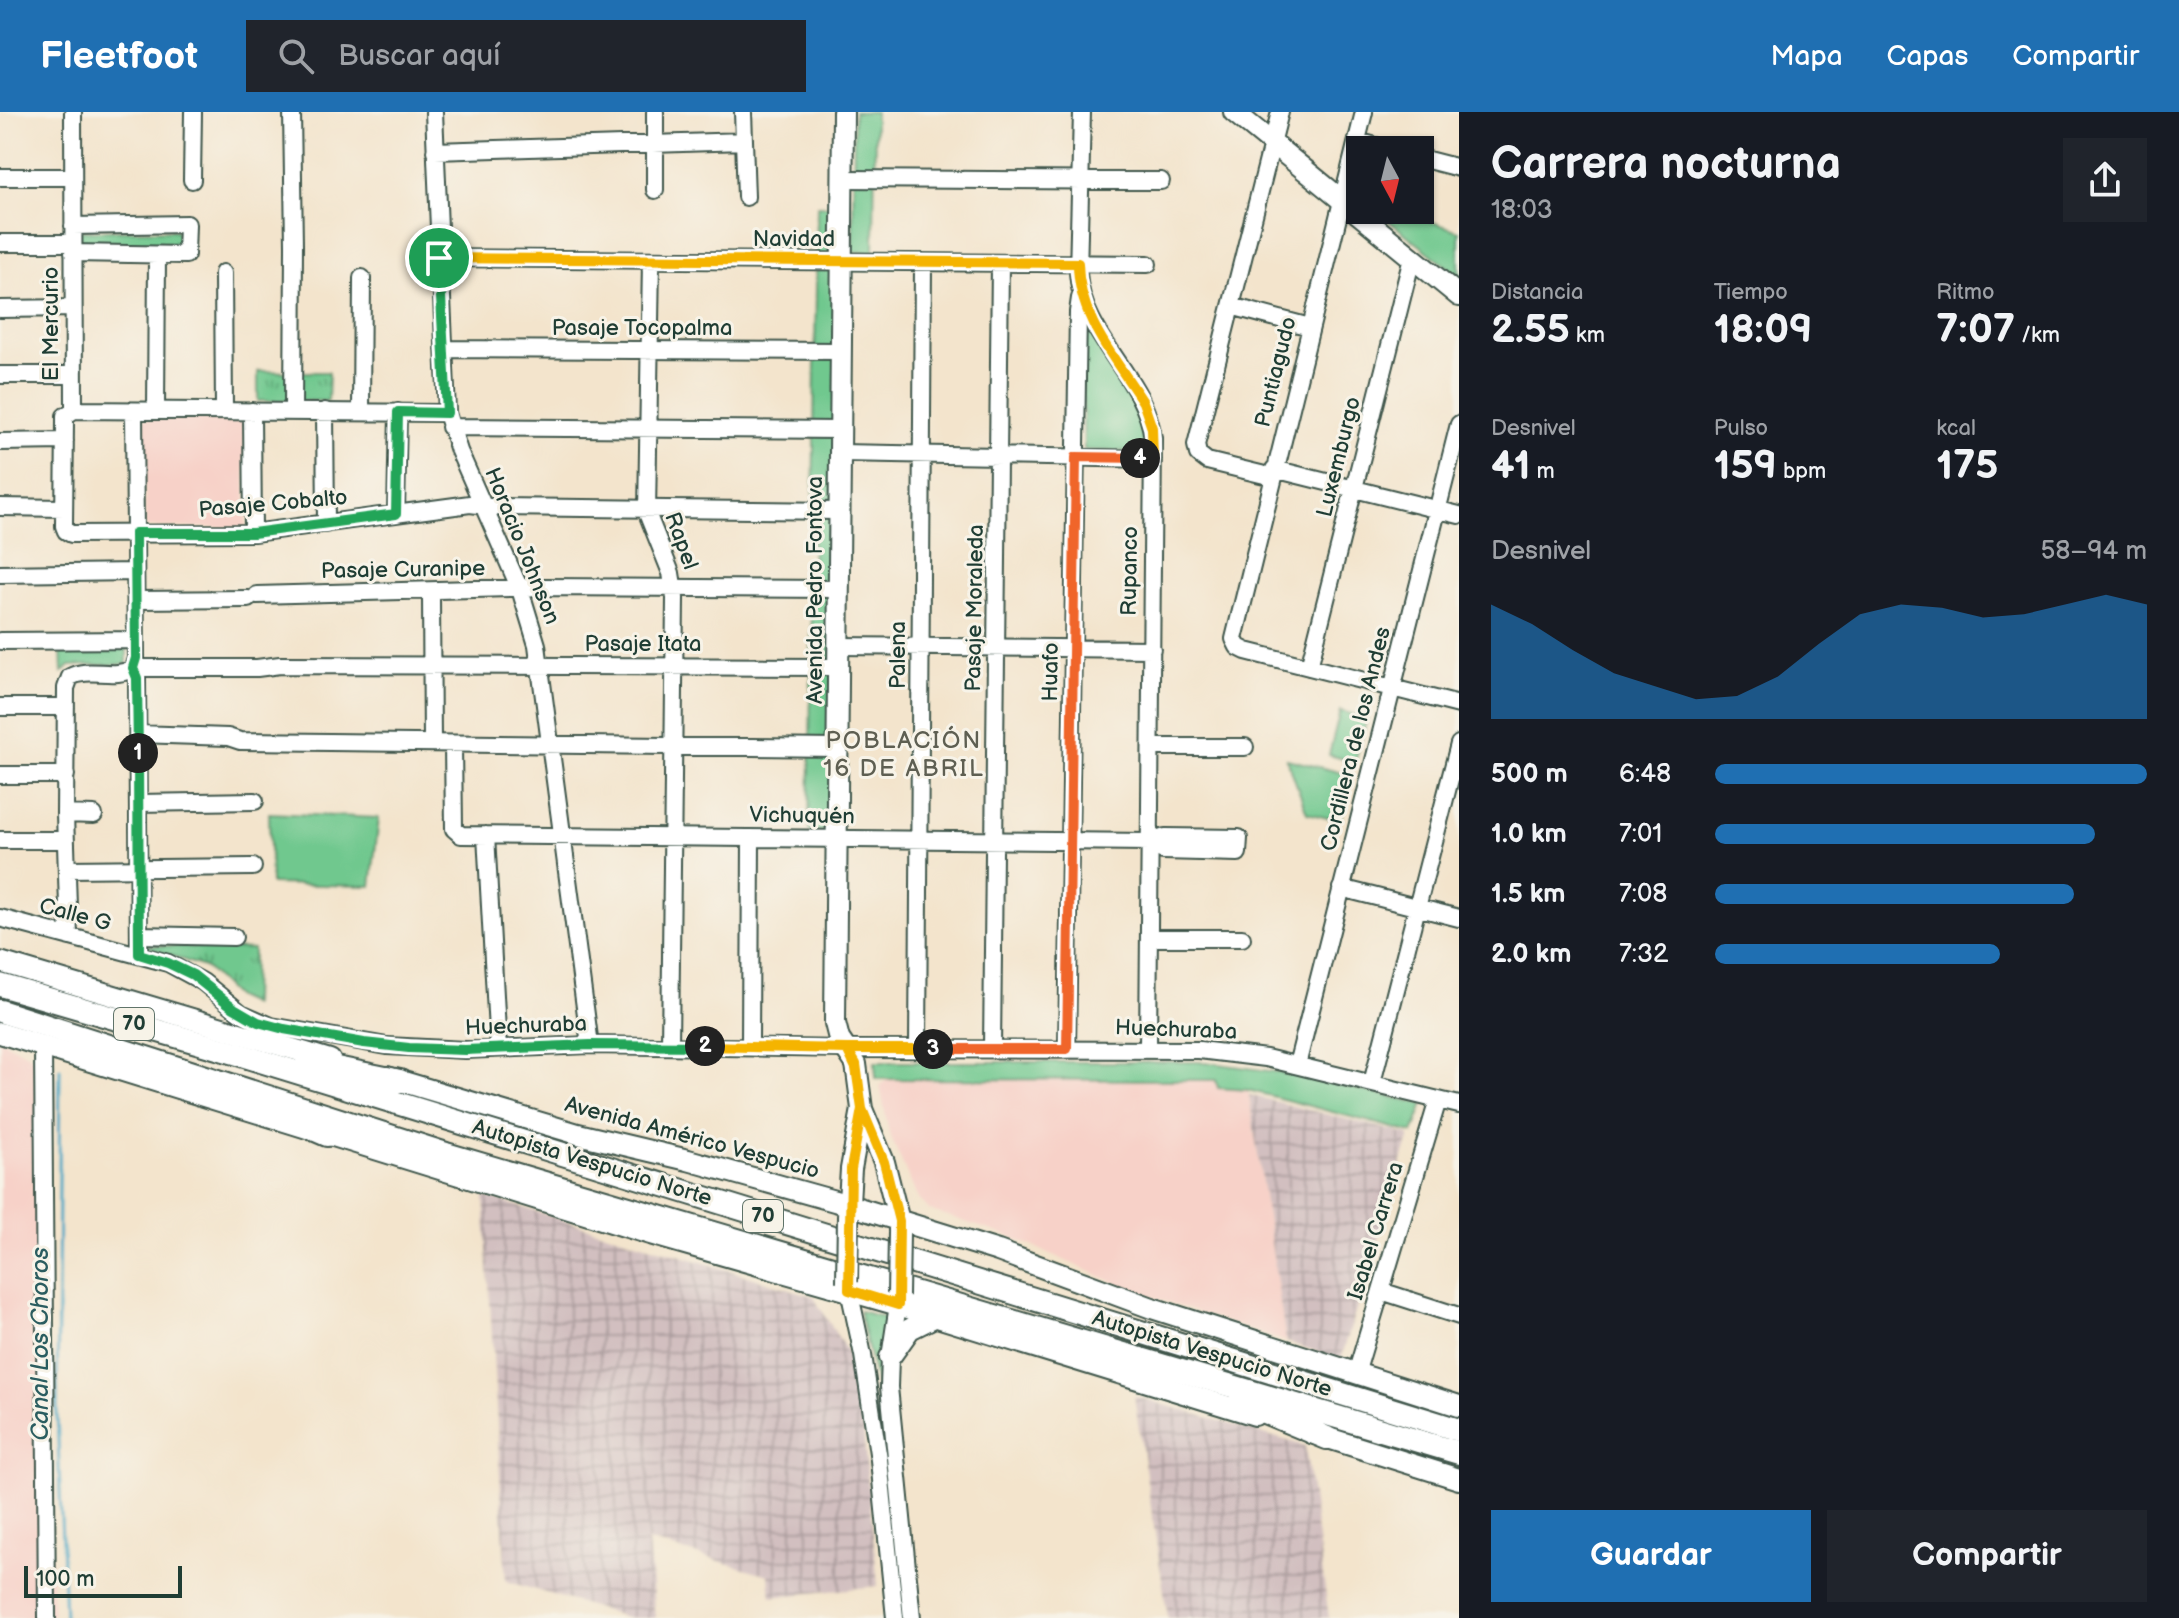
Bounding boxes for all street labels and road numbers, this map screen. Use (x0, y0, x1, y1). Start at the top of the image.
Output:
street label: Navidad (753, 226, 835, 253)
street label: El Mercurio (38, 267, 65, 381)
street label: Puntiagudo (1249, 314, 1303, 430)
street label: Pasaje Tocopalma (552, 315, 732, 342)
street label: Luxemburgo (1311, 394, 1367, 520)
street label: Horacio Johnson (478, 464, 566, 628)
street label: Avenida Pedro Fontova (802, 476, 829, 704)
street label: Pasaje Cobalto (197, 484, 349, 524)
street label: Rapel (658, 509, 704, 573)
street label: Pasaje Moraleda (960, 524, 990, 692)
street label: Rupanco (1116, 526, 1144, 616)
street label: Pasaje Curanipe (321, 555, 485, 585)
street label: Palena (885, 621, 912, 689)
street label: Cordillera de los Andes (1315, 624, 1397, 854)
street label: Pasaje Itata (585, 631, 701, 658)
street label: Huafo (1037, 642, 1065, 702)
street label: Vichuquén (749, 802, 855, 830)
street label: Calle G (36, 892, 114, 938)
road number: 70 (114, 1008, 154, 1040)
street label: Huechuraba (464, 1010, 588, 1042)
street label: Huechuraba (1114, 1014, 1238, 1046)
street label: Avenida Américo Vespucio (562, 1091, 822, 1185)
street label: Autopista Vespucio Norte (469, 1114, 715, 1212)
street label: Isabel Carrera (1342, 1159, 1410, 1303)
road number: 70 (743, 1200, 783, 1232)
street label: Autopista Vespucio Norte (1089, 1305, 1335, 1403)

